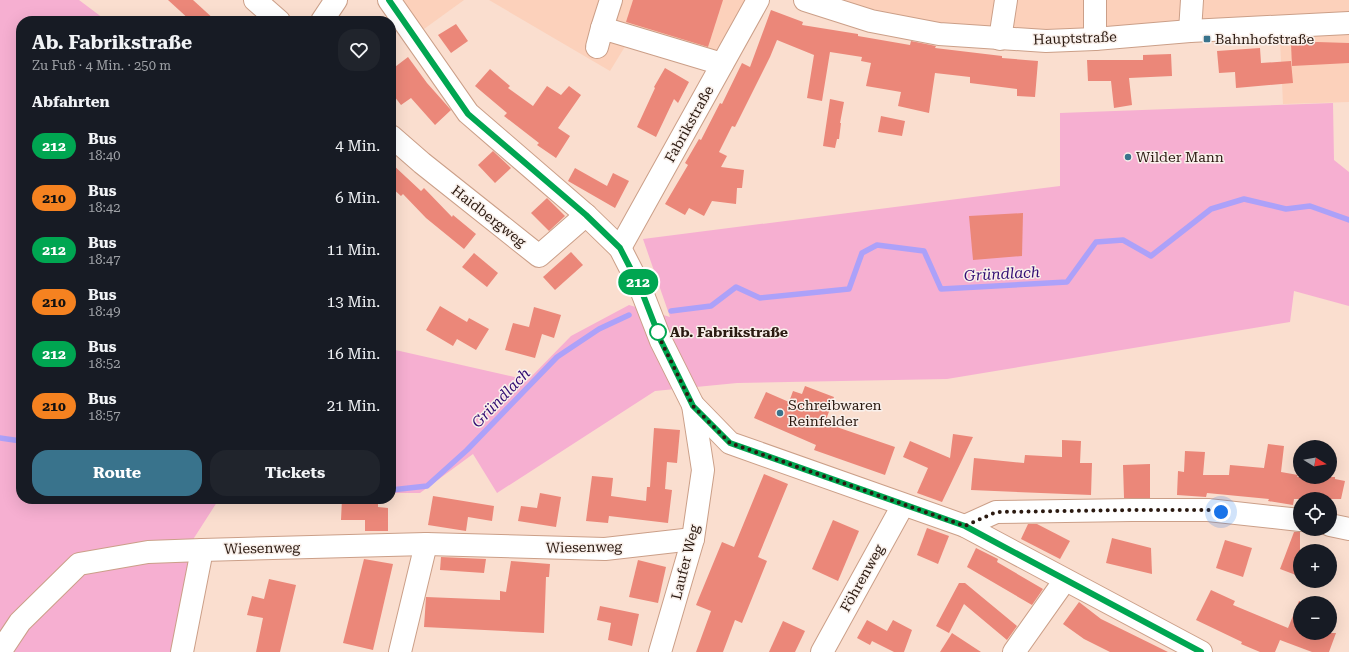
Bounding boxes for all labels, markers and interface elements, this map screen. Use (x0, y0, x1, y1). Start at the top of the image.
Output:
button: heart (338, 29, 380, 71)
street label: Hauptstraße (1033, 29, 1117, 47)
text: Ab. Fabrikstraße (32, 31, 192, 54)
place label: Bahnhofstraße (1215, 31, 1314, 47)
marker: Bahnhofstraße (1202, 34, 1212, 44)
text: Zu Fuß · 4 Min. · 250 m (32, 58, 171, 73)
street label: Fabrikstraße (661, 83, 717, 165)
text: Abfahrten (32, 93, 110, 111)
text: Bus (88, 130, 116, 148)
text: 4 Min. (335, 137, 380, 155)
text: 212 (42, 138, 66, 154)
text: 18:40 (88, 148, 120, 163)
place label: Wilder Mann (1136, 149, 1224, 165)
marker: Wilder Mann (1123, 152, 1133, 162)
text: Bus (88, 182, 116, 200)
street label: Haidbergweg (449, 182, 529, 250)
text: 6 Min. (335, 189, 380, 207)
text: 210 (42, 190, 66, 206)
text: 18:42 (88, 200, 120, 215)
text: Bus (88, 234, 116, 252)
text: 11 Min. (327, 241, 380, 259)
text: 212 (42, 242, 66, 258)
text: 18:47 (88, 252, 120, 267)
water label: Gründlach (964, 263, 1040, 285)
line badge: 212 (615, 269, 661, 295)
text: 212 (626, 274, 650, 290)
text: Bus (88, 286, 116, 304)
text: 13 Min. (327, 293, 380, 311)
text: 210 (42, 294, 66, 310)
text: 18:49 (88, 304, 120, 319)
marker: Ab. Fabrikstraße (649, 323, 667, 341)
place label: Ab. Fabrikstraße (670, 324, 788, 340)
text: Bus (88, 338, 116, 356)
text: 16 Min. (327, 345, 380, 363)
text: 212 (42, 346, 66, 362)
text: 18:52 (88, 356, 120, 371)
water label: Gründlach (468, 364, 534, 432)
text: Bus (88, 390, 116, 408)
text: 21 Min. (327, 397, 380, 415)
place label: Schreibwaren Reinfelder (788, 397, 882, 429)
text: 210 (42, 398, 66, 414)
text: 18:57 (88, 408, 120, 423)
marker: Schreibwaren Reinfelder (775, 408, 785, 418)
north arrow (1293, 440, 1337, 484)
map controls (1293, 440, 1337, 640)
button: Route (32, 450, 202, 496)
button: Tickets (210, 450, 380, 496)
button: locate (1293, 492, 1337, 536)
your location (1211, 502, 1231, 522)
street label: Laufer Weg (668, 523, 702, 601)
street label: Wiesenweg (546, 538, 622, 556)
street label: Wiesenweg (224, 539, 300, 557)
street label: Föhrenweg (837, 542, 887, 614)
button: + (1293, 544, 1337, 588)
button: − (1293, 596, 1337, 640)

